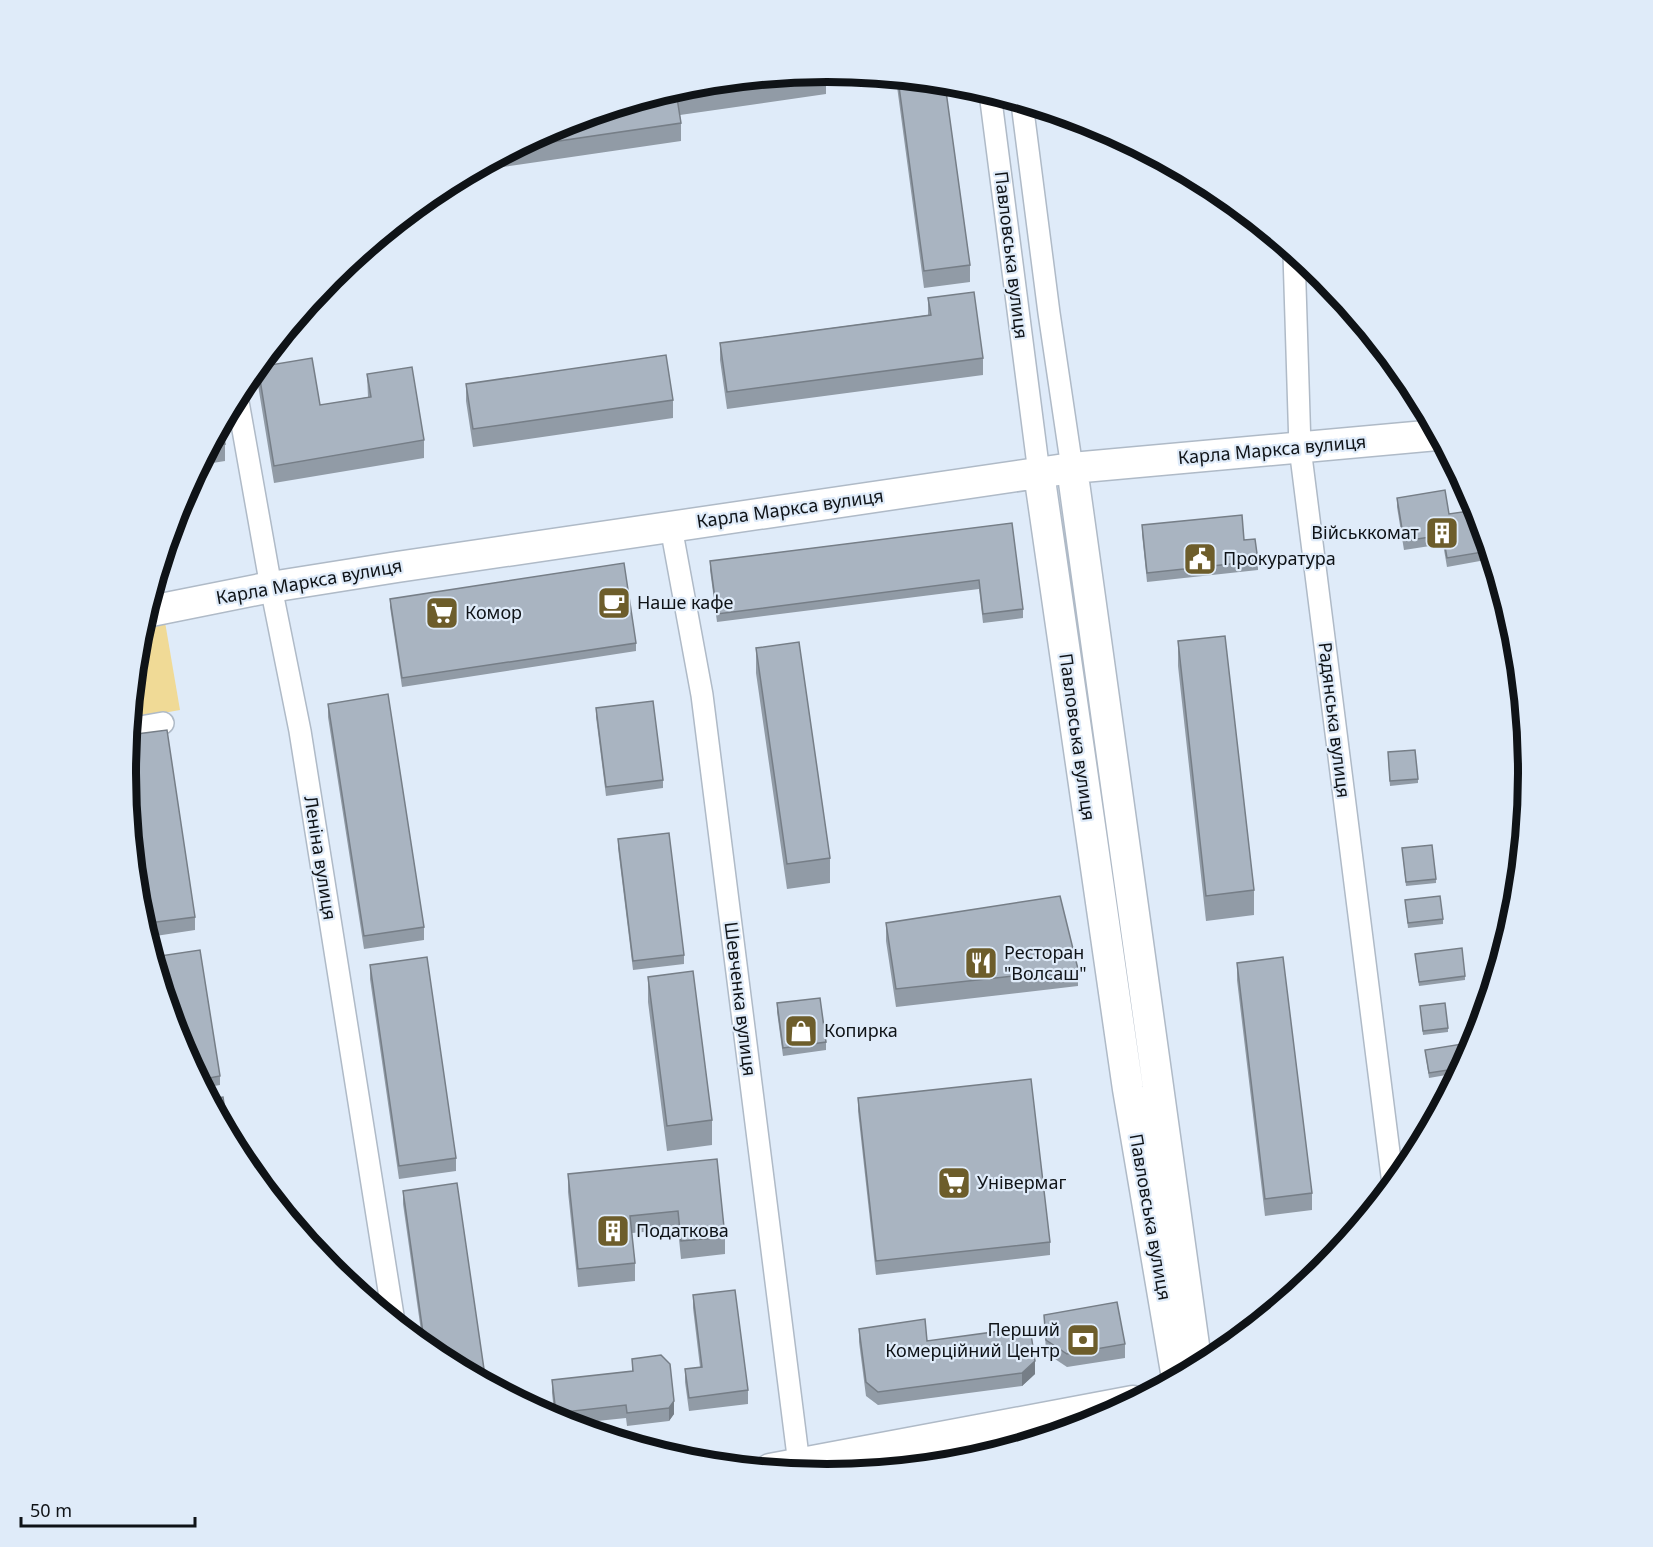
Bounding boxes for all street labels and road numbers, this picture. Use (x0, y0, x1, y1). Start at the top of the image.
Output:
street label: Павловська вулиця (990, 170, 1034, 340)
street label: Карла Маркса вулиця (1177, 429, 1367, 469)
street label: Карла Маркса вулиця (695, 483, 885, 533)
street label: Карла Маркса вулиця (214, 553, 404, 609)
street label: Радянська вулиця (1314, 641, 1356, 799)
street label: Павловська вулиця (1054, 652, 1102, 822)
street label: Леніна вулиця (299, 794, 343, 922)
street label: Шевченка вулиця (720, 920, 762, 1078)
street label: Павловська вулиця (1125, 1132, 1177, 1302)

